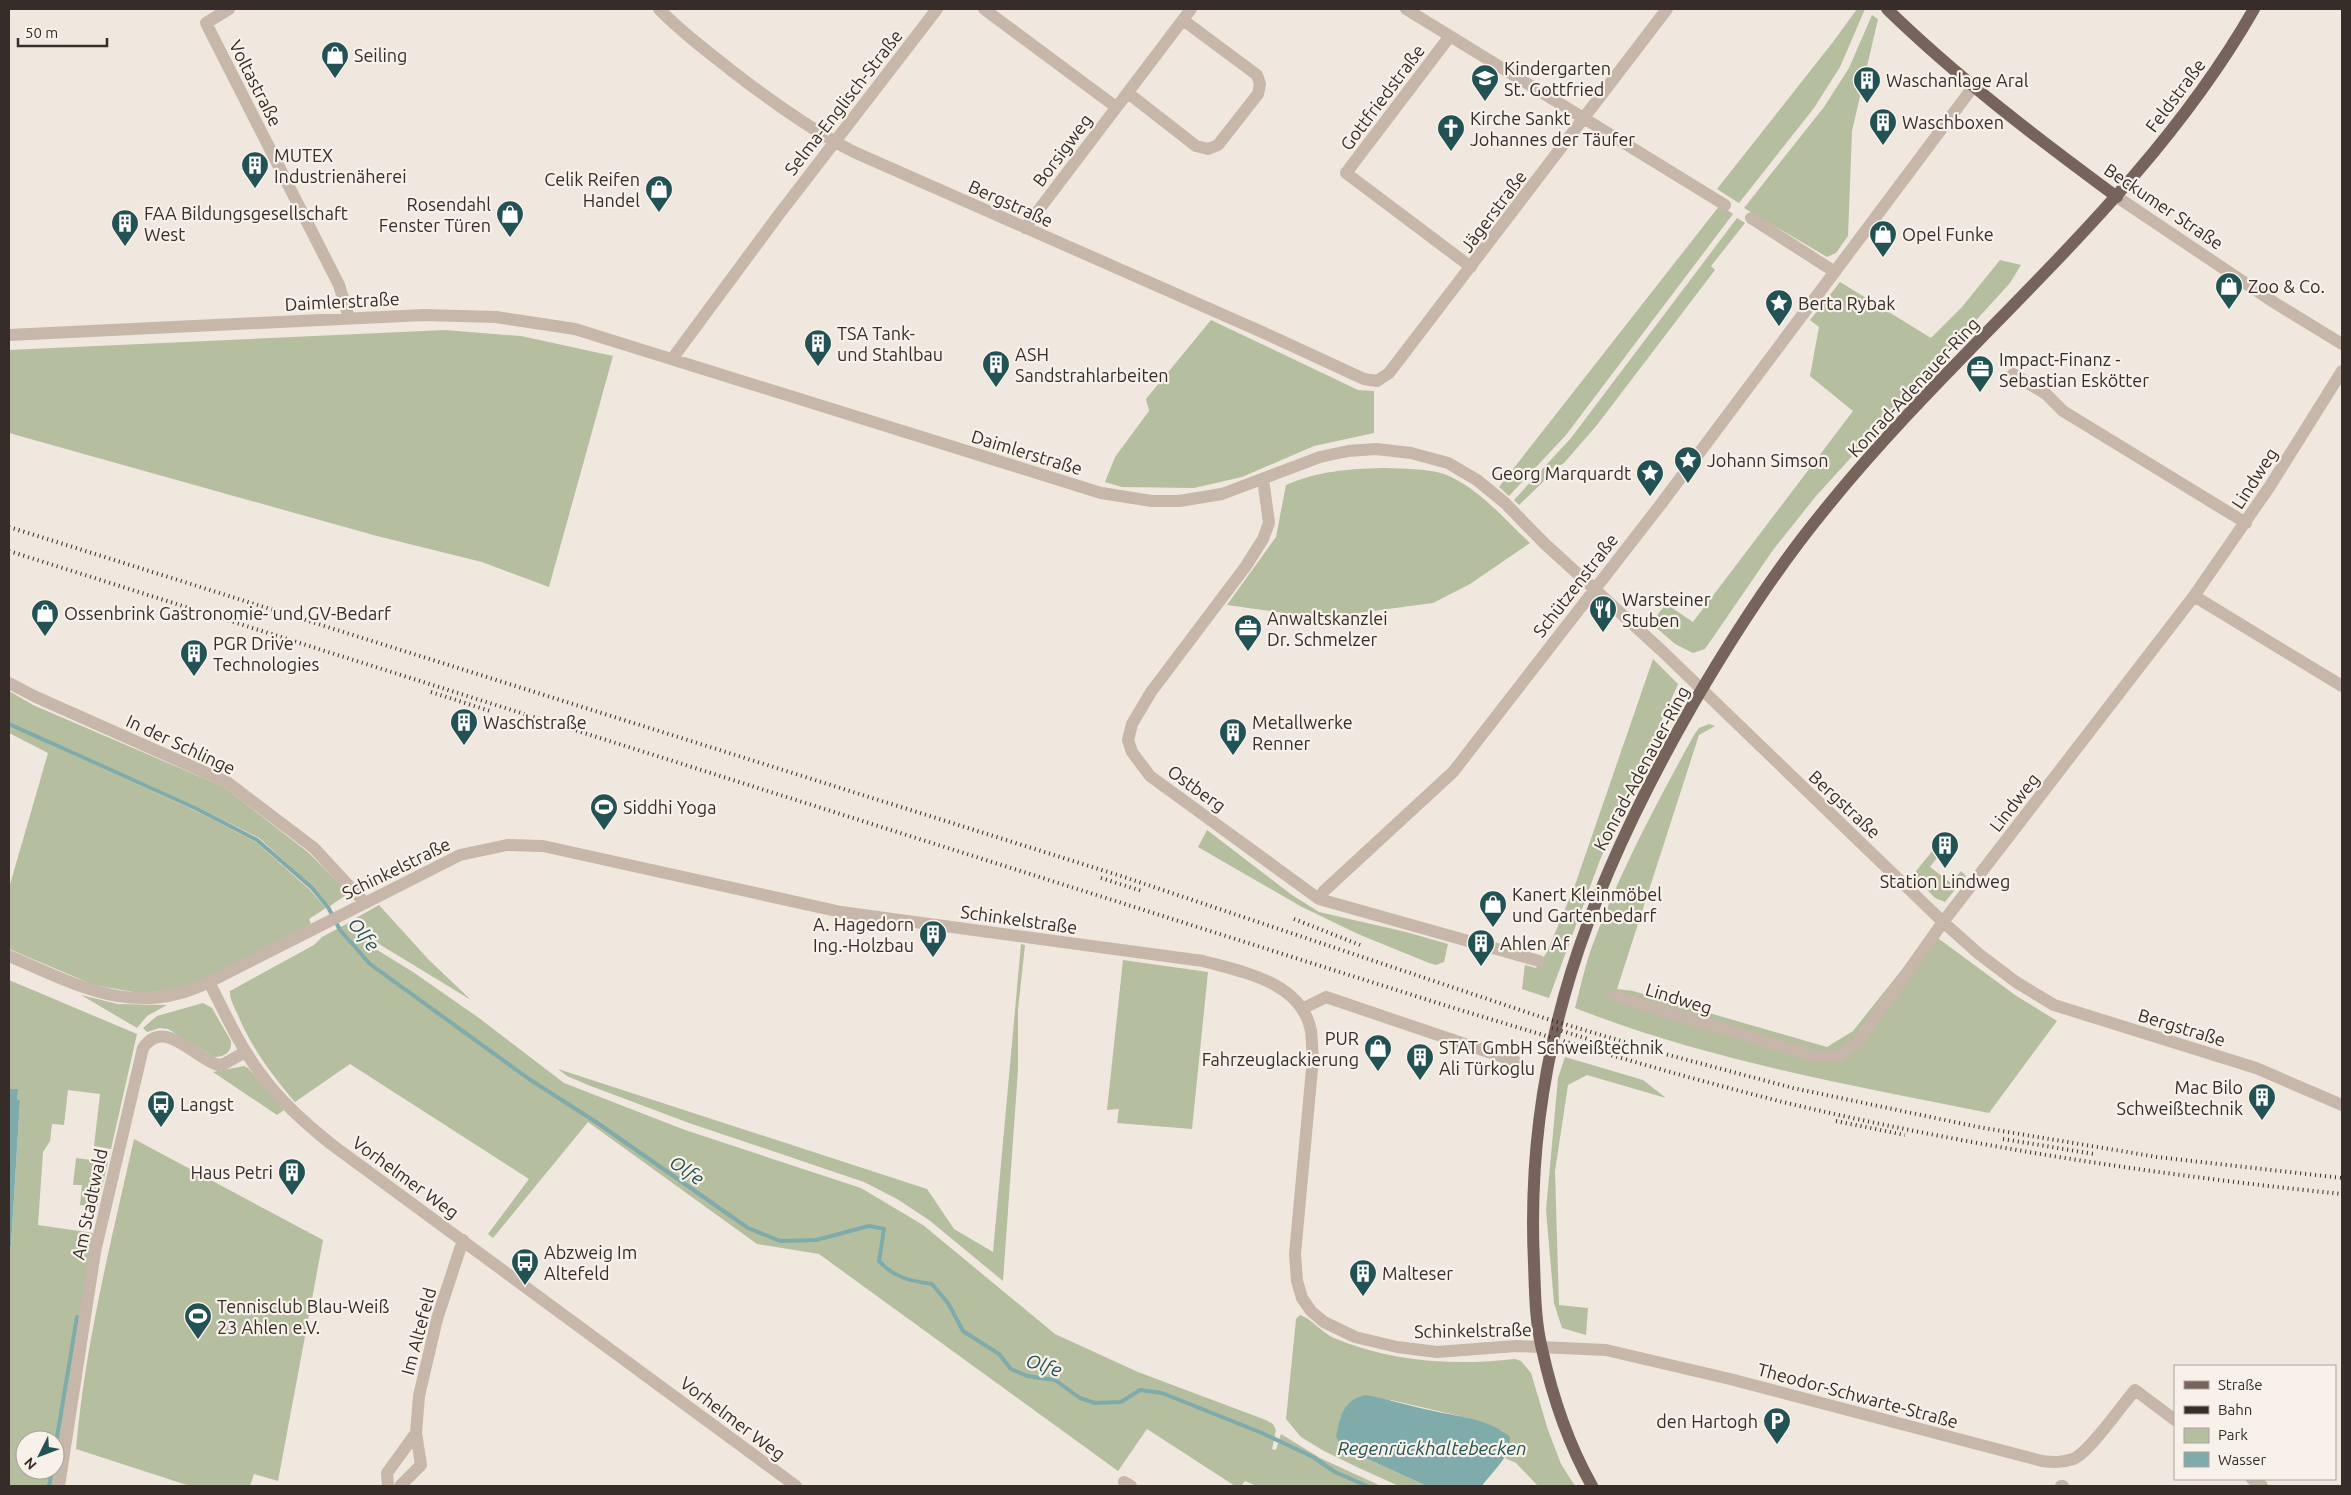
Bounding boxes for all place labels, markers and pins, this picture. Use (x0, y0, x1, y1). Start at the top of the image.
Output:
shop icon: Seiling (320, 40, 350, 79)
place label: Seiling (354, 45, 407, 65)
place label: Kindergarten St. Gottfried (1504, 58, 1611, 99)
school or university icon: Kindergarten St. Gottfried (1470, 63, 1500, 102)
building icon: Waschanlage Aral (1852, 65, 1882, 104)
place label: Waschanlage Aral (1886, 70, 2029, 90)
building icon: Waschboxen (1868, 107, 1898, 146)
place label: Kirche Sankt Johannes der Täufer (1470, 108, 1635, 149)
place label: Waschboxen (1902, 112, 2004, 132)
church icon: Kirche Sankt Johannes der Täufer (1436, 113, 1466, 152)
place label: MUTEX Industrienäherei (274, 145, 407, 186)
building icon: MUTEX Industrienäherei (240, 150, 270, 189)
place label: Celik Reifen Handel (544, 169, 640, 210)
shop icon: Celik Reifen Handel (644, 174, 674, 213)
place label: Rosendahl Fenster Türen (379, 194, 491, 235)
shop icon: Rosendahl Fenster Türen (495, 199, 525, 238)
place label: FAA Bildungsgesellschaft West (144, 203, 348, 244)
building icon: FAA Bildungsgesellschaft West (110, 208, 140, 247)
shop icon: Opel Funke (1868, 219, 1898, 258)
place label: Opel Funke (1902, 224, 1994, 244)
shop icon: Zoo & Co. (2214, 271, 2244, 310)
place label: Zoo & Co. (2248, 276, 2325, 296)
place icon: Berta Rybak (1764, 288, 1794, 327)
place label: Berta Rybak (1798, 293, 1895, 313)
place label: TSA Tank- und Stahlbau (837, 323, 943, 364)
building icon: TSA Tank- und Stahlbau (803, 328, 833, 367)
place label: ASH Sandstrahlarbeiten (1015, 344, 1169, 385)
building icon: ASH Sandstrahlarbeiten (981, 349, 1011, 388)
place label: Impact-Finanz - Sebastian Eskötter (1999, 349, 2149, 390)
office icon: Impact-Finanz - Sebastian Eskötter (1965, 354, 1995, 393)
place icon: Johann Simson (1673, 445, 1703, 484)
place label: Johann Simson (1707, 450, 1829, 470)
place icon: Georg Marquardt (1635, 458, 1665, 497)
place label: Georg Marquardt (1491, 463, 1631, 483)
place label: Warsteiner Stuben (1622, 589, 1711, 630)
restaurant icon: Warsteiner Stuben (1588, 594, 1618, 633)
shop icon: Ossenbrink Gastronomie- und GV-Bedarf (30, 598, 60, 637)
place label: Ossenbrink Gastronomie- und GV-Bedarf (64, 603, 391, 623)
place label: Anwaltskanzlei Dr. Schmelzer (1267, 608, 1388, 649)
office icon: Anwaltskanzlei Dr. Schmelzer (1233, 613, 1263, 652)
place label: PGR Drive Technologies (213, 633, 319, 674)
building icon: PGR Drive Technologies (179, 638, 209, 677)
building icon: Waschstraße (449, 707, 479, 746)
place label: Waschstraße (483, 712, 587, 732)
place label: Metallwerke Renner (1252, 712, 1353, 753)
building icon: Metallwerke Renner (1218, 717, 1248, 756)
sports icon: Siddhi Yoga (589, 792, 619, 831)
place label: Siddhi Yoga (623, 797, 716, 817)
building icon: Station Lindweg (1930, 830, 1960, 869)
place label: Station Lindweg (1880, 871, 2010, 891)
place label: Kanert Kleinmöbel und Gartenbedarf (1512, 884, 1662, 925)
shop icon: Kanert Kleinmöbel und Gartenbedarf (1478, 889, 1508, 928)
place label: A. Hagedorn Ing.-Holzbau (813, 914, 914, 955)
building icon: A. Hagedorn Ing.-Holzbau (918, 919, 948, 958)
building icon: Ahlen Af (1466, 928, 1496, 967)
place label: Ahlen Af (1500, 933, 1570, 953)
place label: PUR Fahrzeuglackierung (1202, 1028, 1359, 1069)
shop icon: PUR Fahrzeuglackierung (1363, 1033, 1393, 1072)
place label: STAT GmbH Schweißtechnik Ali Türkoglu (1439, 1037, 1663, 1078)
building icon: STAT GmbH Schweißtechnik Ali Türkoglu (1405, 1042, 1435, 1081)
place label: Mac Bilo Schweißtechnik (2116, 1077, 2243, 1118)
building icon: Mac Bilo Schweißtechnik (2247, 1082, 2277, 1121)
bus stop icon: Langst (146, 1089, 176, 1128)
place label: Langst (180, 1094, 234, 1114)
building icon: Haus Petri (277, 1157, 307, 1196)
place label: Haus Petri (190, 1162, 273, 1182)
place label: Abzweig Im Altefeld (544, 1242, 637, 1283)
bus stop icon: Abzweig Im Altefeld (510, 1247, 540, 1286)
building icon: Malteser (1348, 1258, 1378, 1297)
place label: Malteser (1382, 1263, 1453, 1283)
place label: Tennisclub Blau-Weiß 23 Ahlen e.V. (217, 1296, 389, 1337)
sports icon: Tennisclub Blau-Weiß 23 Ahlen e.V. (183, 1301, 213, 1340)
parking icon: den Hartogh (1762, 1406, 1792, 1445)
place label: den Hartogh (1656, 1411, 1758, 1431)

